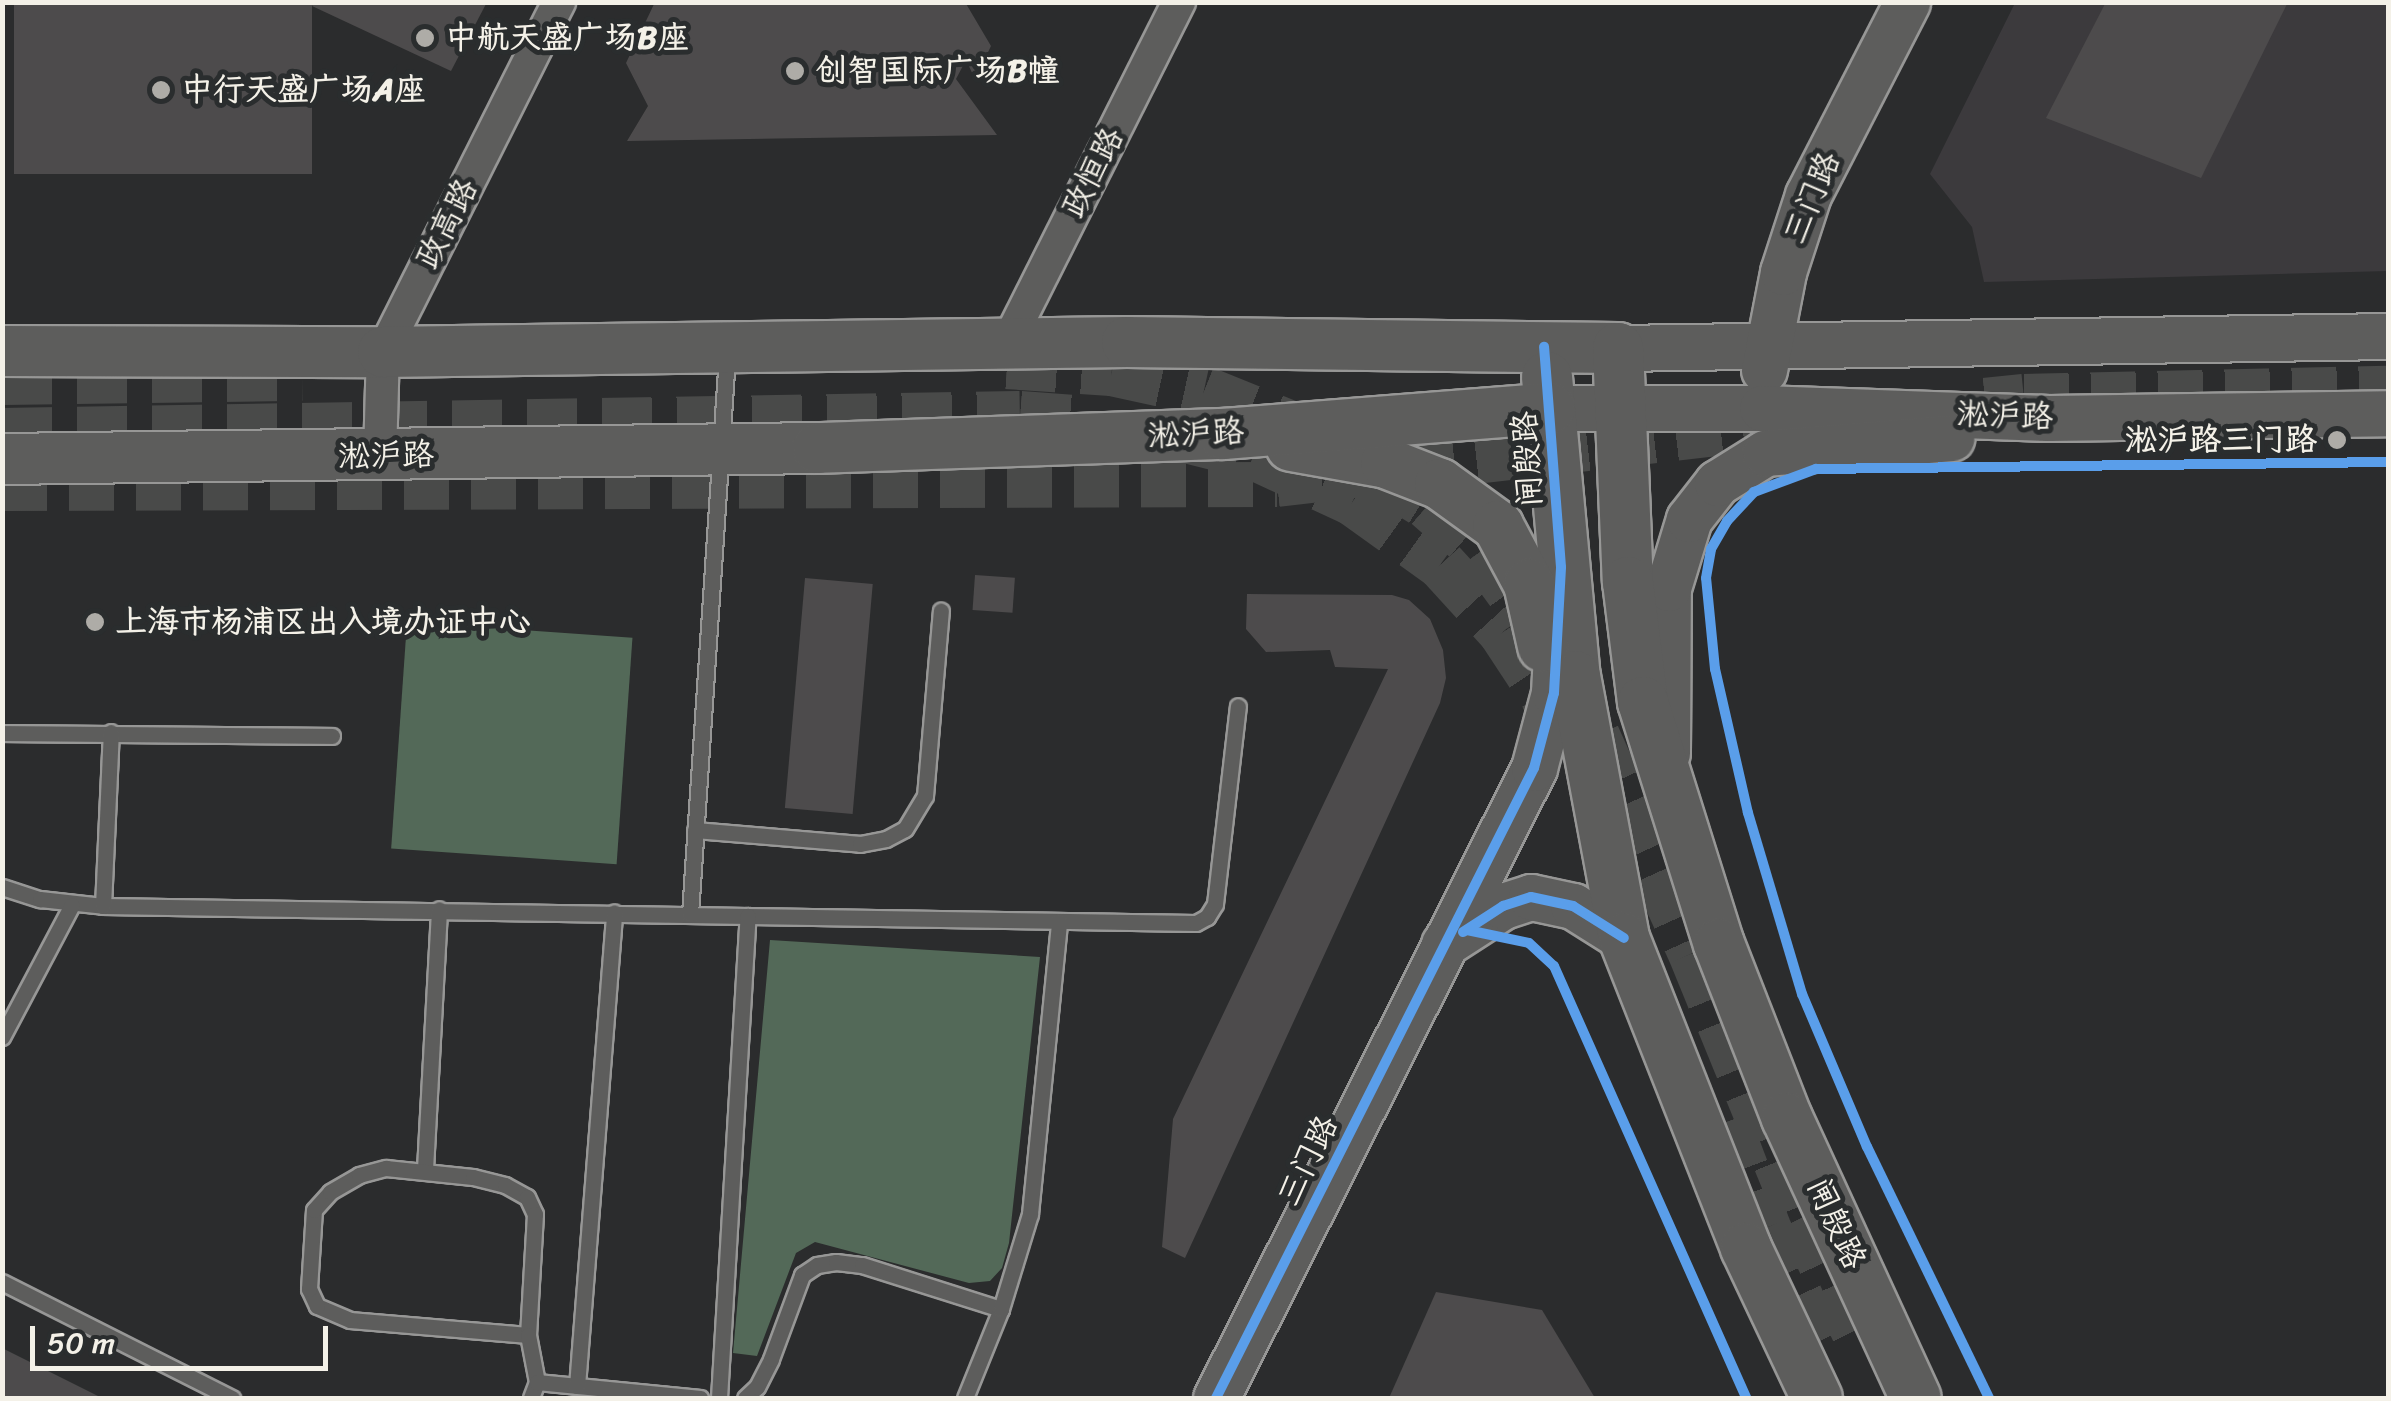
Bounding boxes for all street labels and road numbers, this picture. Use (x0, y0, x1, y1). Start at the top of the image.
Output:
street label: 政恒路 (1054, 122, 1132, 224)
street label: 三门路 (1776, 146, 1848, 250)
street label: 政高路 (408, 173, 486, 275)
street label: 淞沪路 (1956, 395, 2054, 437)
street label: 闸殷路 (1505, 410, 1551, 508)
street label: 淞沪路 (1147, 412, 1245, 456)
street label: 淞沪路 (338, 436, 434, 476)
street label: 三门路 (1270, 1109, 1346, 1213)
street label: 闸殷路 (1798, 1172, 1874, 1276)

